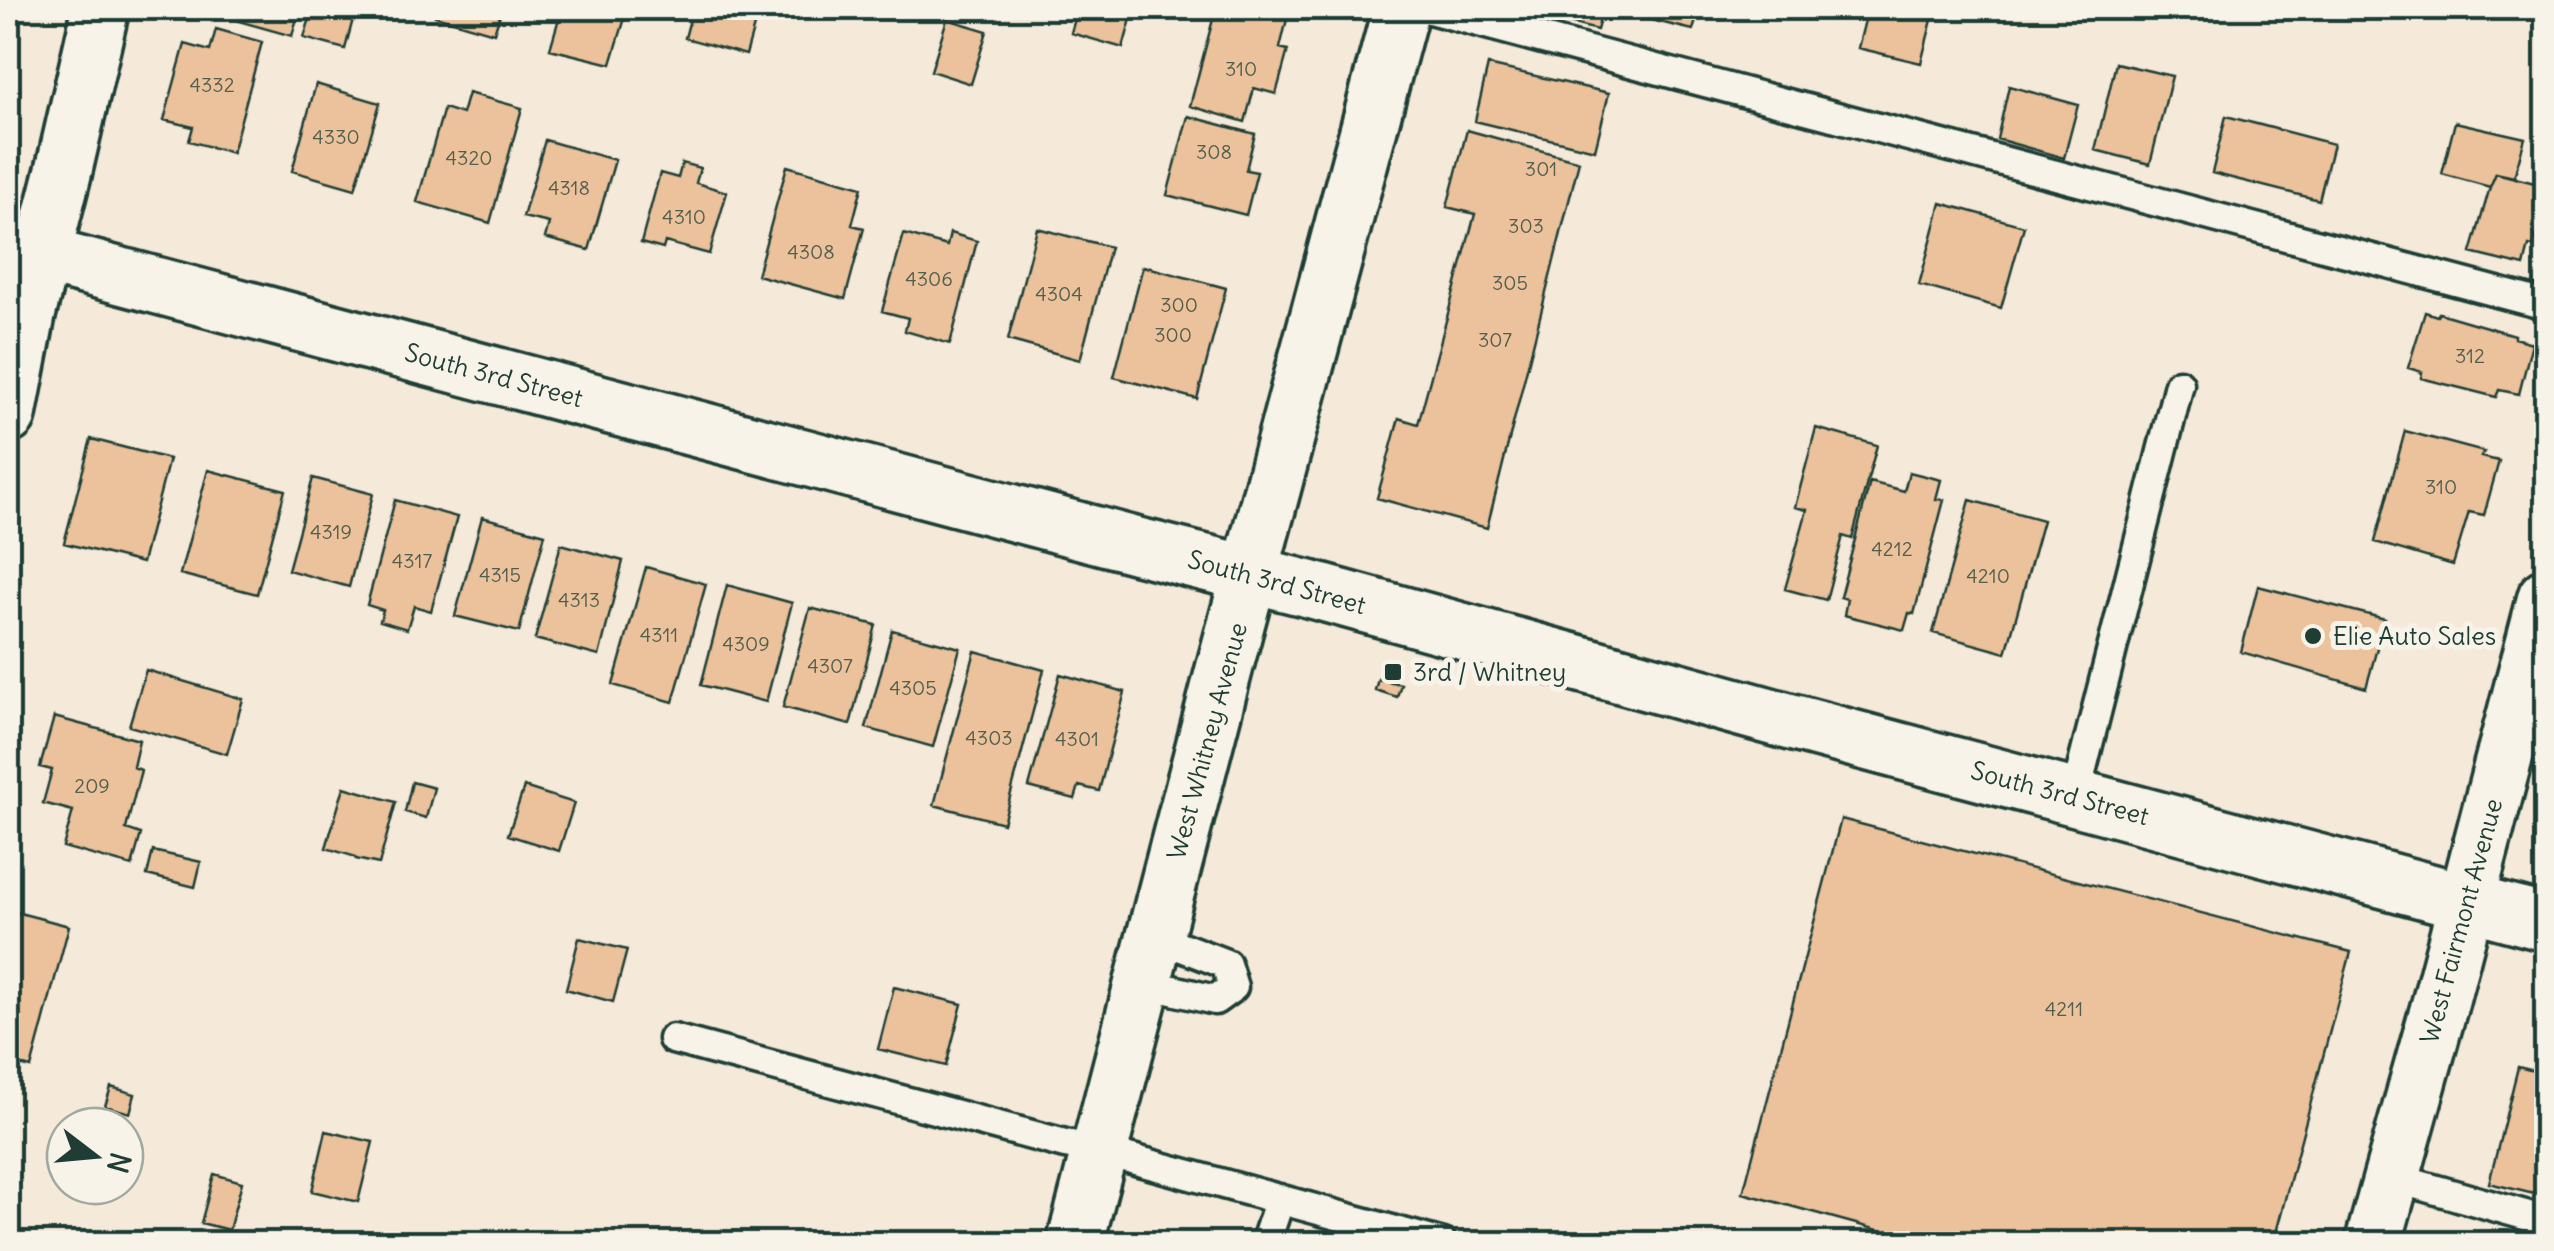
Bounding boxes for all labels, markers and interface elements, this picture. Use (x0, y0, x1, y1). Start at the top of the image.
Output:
house number: 310 (1225, 56, 1257, 81)
house number: 4332 (189, 72, 235, 97)
house number: 4330 (312, 124, 360, 149)
house number: 308 (1196, 139, 1232, 164)
house number: 4320 (445, 145, 493, 170)
house number: 301 (1525, 156, 1557, 181)
house number: 4318 (548, 175, 590, 200)
house number: 4310 (662, 204, 706, 229)
house number: 303 (1508, 213, 1544, 238)
house number: 4308 (787, 239, 835, 264)
house number: 4306 (905, 266, 953, 291)
house number: 305 (1492, 270, 1528, 295)
house number: 4304 (1035, 281, 1083, 306)
house number: 300 (1160, 292, 1198, 317)
house number: 300 (1154, 322, 1192, 347)
house number: 307 (1478, 327, 1512, 352)
street label: South 3rd Street (402, 336, 586, 414)
house number: 312 (2455, 343, 2485, 368)
house number: 310 (2425, 474, 2457, 499)
house number: 4319 (310, 519, 352, 544)
house number: 4212 (1871, 536, 1913, 561)
street label: South 3rd Street (1185, 543, 1369, 621)
house number: 4317 (392, 548, 432, 573)
house number: 4315 (479, 562, 521, 587)
house number: 4210 (1966, 563, 2010, 588)
house number: 4313 (558, 587, 600, 612)
street label: West Whitney Avenue (1160, 619, 1254, 863)
place label: Elie Auto Sales (2333, 620, 2496, 652)
house number: 4311 (640, 622, 678, 647)
marker: Elie Auto Sales (2302, 625, 2324, 647)
house number: 4309 (722, 631, 770, 656)
house number: 4307 (807, 653, 853, 678)
place label: 3rd / Whitney (1413, 656, 1566, 688)
marker: 3rd / Whitney (1382, 661, 1404, 683)
house number: 4305 (889, 675, 937, 700)
house number: 4303 (965, 725, 1013, 750)
house number: 4301 (1055, 726, 1099, 751)
street label: South 3rd Street (1968, 754, 2152, 832)
house number: 209 (74, 773, 110, 798)
street label: West Fairmont Avenue (2413, 795, 2509, 1047)
house number: 4211 (2045, 996, 2083, 1021)
north arrow (45, 1106, 145, 1206)
text: N (99, 1149, 139, 1177)

